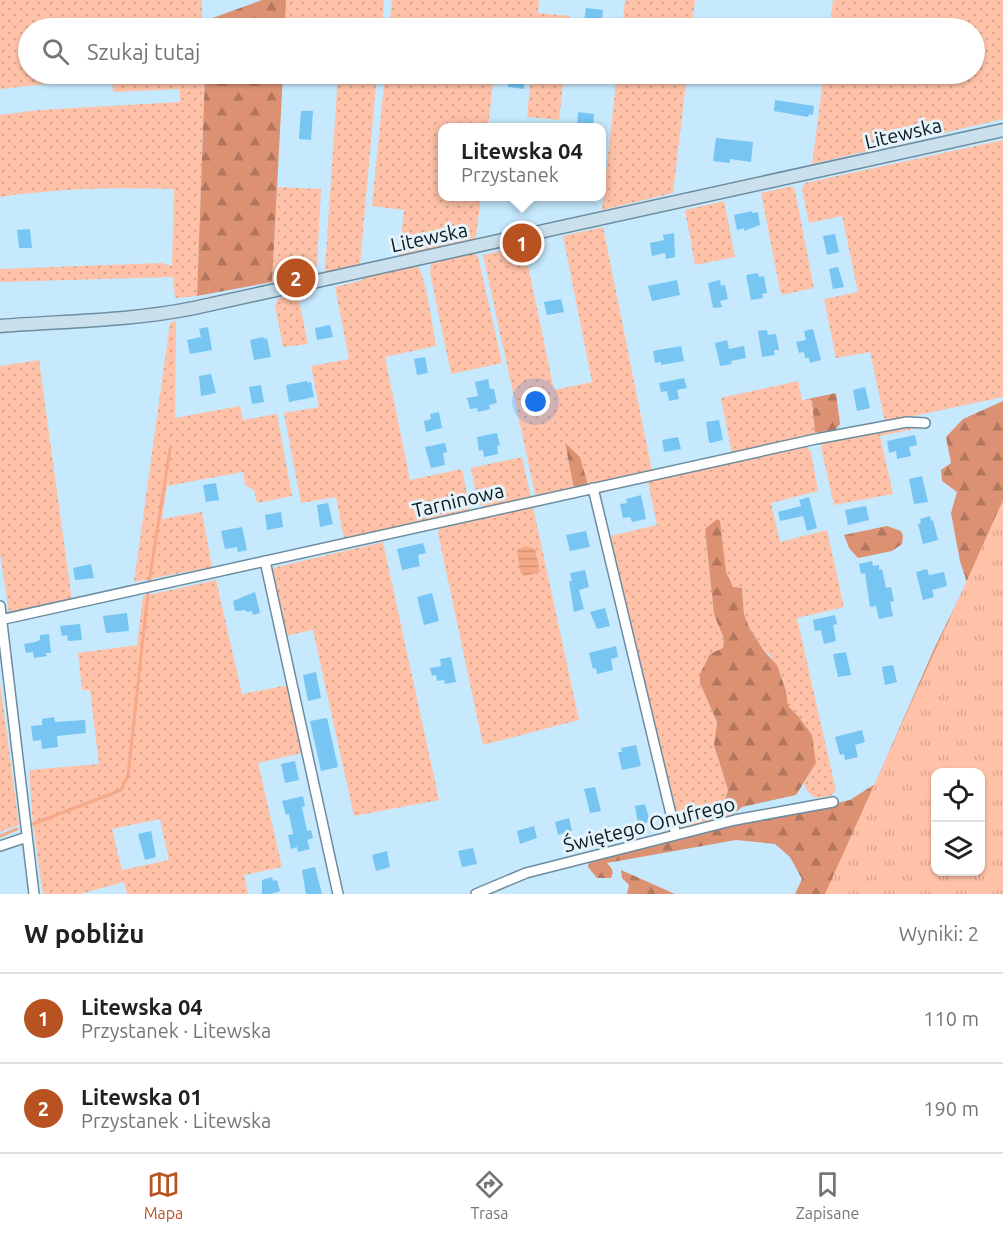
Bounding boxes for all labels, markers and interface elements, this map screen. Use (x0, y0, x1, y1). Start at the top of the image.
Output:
search box (18, 18, 985, 84)
icon: search (39, 35, 72, 68)
text: Szukaj tutaj (87, 39, 200, 64)
street label: Litewska (862, 113, 944, 153)
popup (438, 123, 606, 201)
text: Litewska 04 (461, 138, 583, 163)
text: Przystanek (461, 163, 559, 186)
street label: Litewska (388, 218, 470, 256)
pin: 1 (502, 220, 542, 266)
pin: 2 (276, 256, 316, 300)
your location (521, 387, 550, 416)
street label: Tarninowa (410, 478, 506, 522)
map controls (931, 768, 985, 876)
button: locate (931, 768, 985, 822)
street label: Świętego Onufrego (561, 792, 737, 856)
button: layers (931, 822, 985, 876)
text: W pobliżu (24, 919, 145, 948)
text: Wyniki: 2 (899, 922, 979, 945)
text: Litewska 04 (81, 994, 203, 1019)
text: 1 (38, 1007, 49, 1030)
text: 110 m (923, 1007, 979, 1030)
text: Przystanek · Litewska (81, 1019, 271, 1042)
text: Litewska 01 (81, 1084, 203, 1109)
text: 2 (38, 1097, 49, 1120)
text: 190 m (923, 1097, 979, 1120)
text: Przystanek · Litewska (81, 1109, 271, 1132)
tab: Mapa (144, 1168, 183, 1222)
tab: Trasa (471, 1168, 508, 1222)
tab: Zapisane (796, 1168, 859, 1222)

